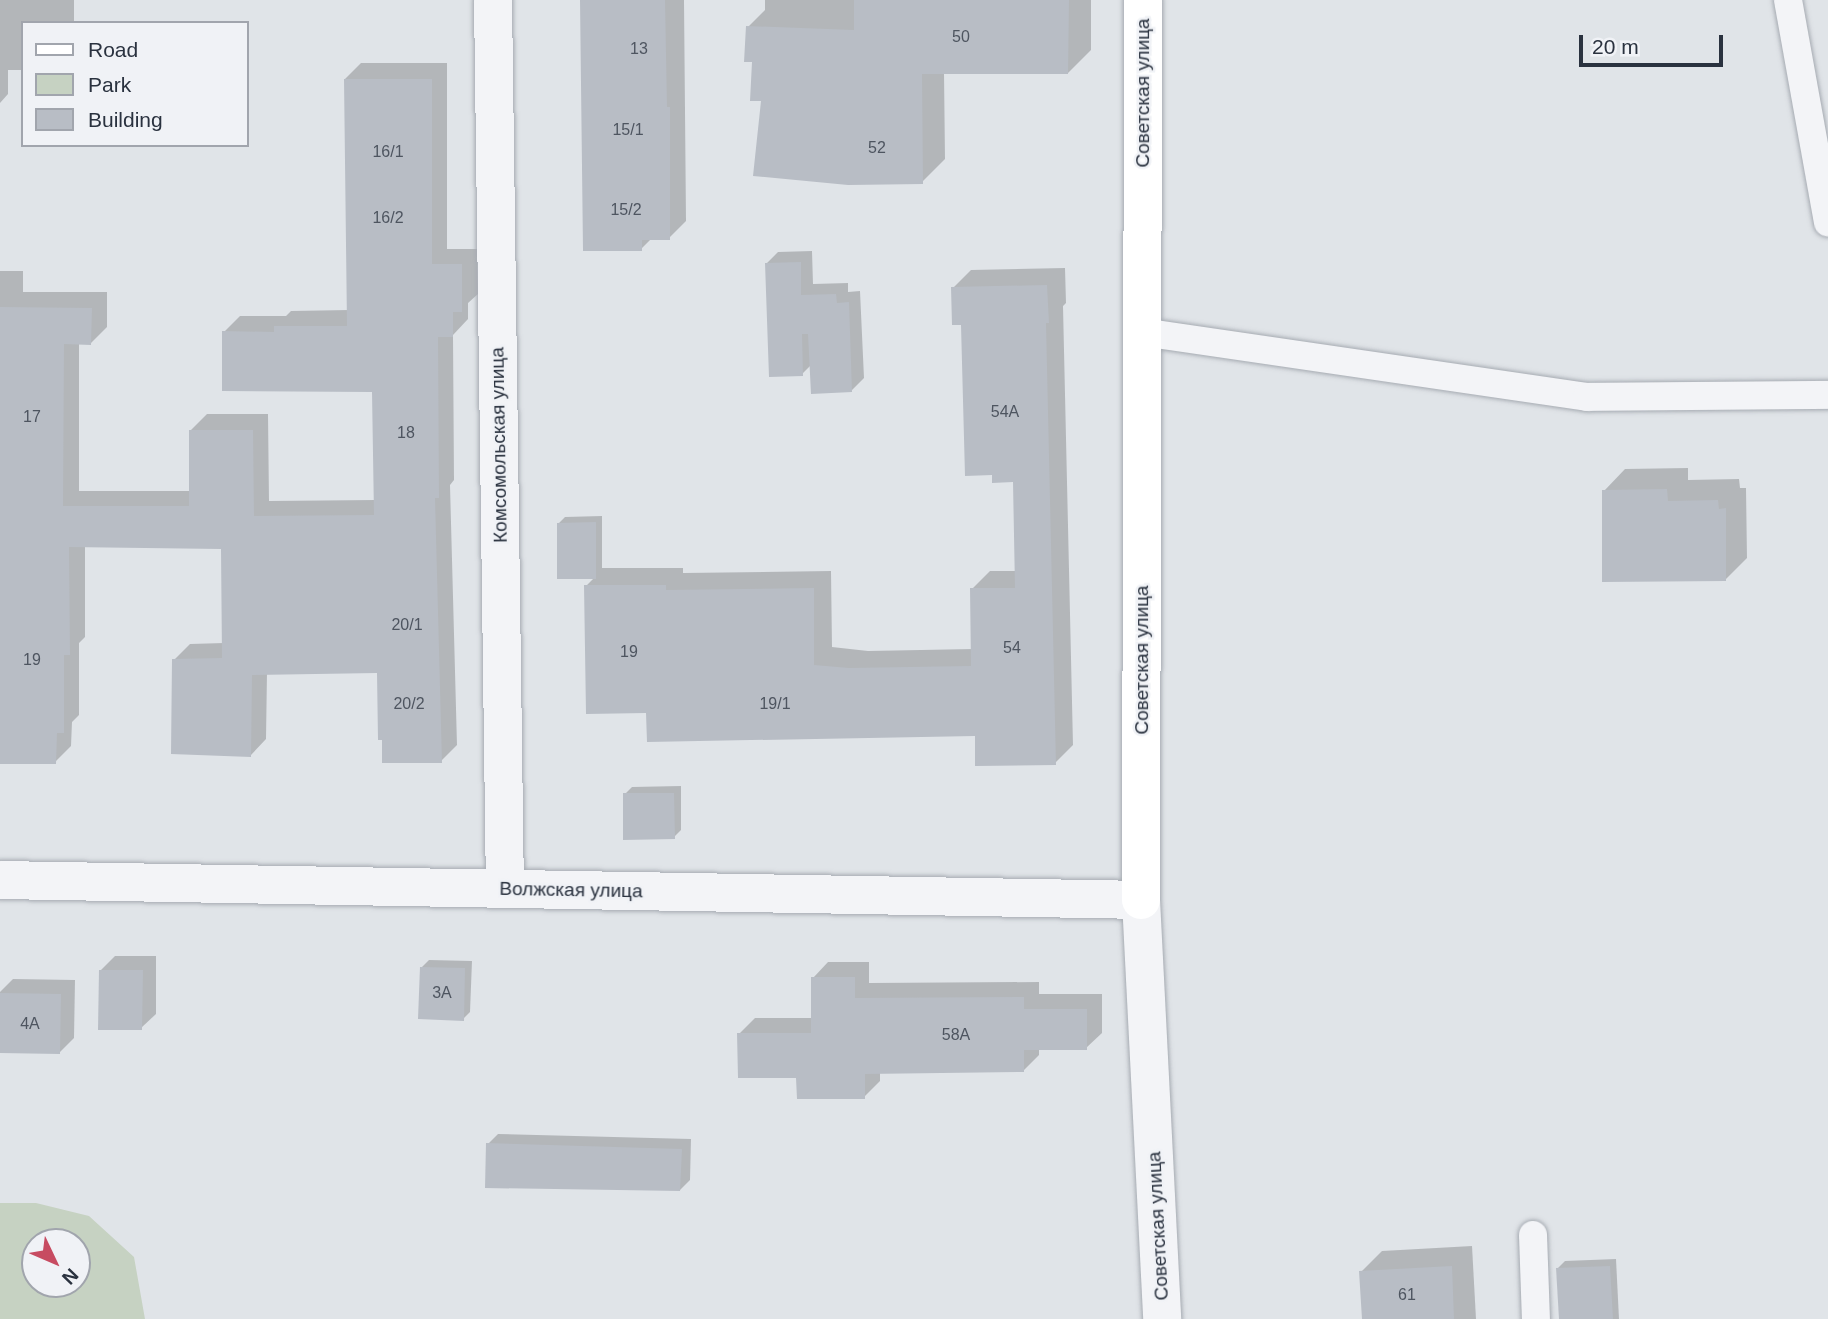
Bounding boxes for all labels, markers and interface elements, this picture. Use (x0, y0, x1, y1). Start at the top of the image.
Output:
street label: Советская улица (1132, 18, 1154, 168)
legend (21, 21, 248, 147)
scale bar (1583, 21, 1727, 65)
house number: 50 (952, 27, 970, 47)
text: 20 m (1592, 35, 1639, 58)
text: Road (88, 38, 138, 61)
house number: 13 (630, 39, 648, 59)
text: Park (88, 73, 131, 96)
text: Building (88, 108, 163, 131)
house number: 15/1 (612, 120, 644, 140)
house number: 52 (868, 138, 886, 158)
house number: 16/1 (372, 142, 404, 162)
house number: 15/2 (610, 200, 642, 220)
house number: 16/2 (372, 208, 404, 228)
street label: Комсомольская улица (486, 347, 512, 543)
house number: 54А (991, 402, 1019, 422)
house number: 17 (23, 407, 41, 427)
house number: 18 (397, 423, 415, 443)
street label: Советская улица (1131, 585, 1153, 735)
house number: 20/1 (391, 615, 423, 635)
house number: 54 (1003, 638, 1021, 658)
house number: 19 (620, 642, 638, 662)
house number: 19 (23, 650, 41, 670)
house number: 20/2 (393, 694, 425, 714)
house number: 19/1 (759, 694, 791, 714)
street label: Волжская улица (499, 877, 643, 903)
house number: 3А (432, 983, 452, 1003)
house number: 4А (20, 1014, 40, 1034)
house number: 58А (942, 1025, 970, 1045)
street label: Советская улица (1143, 1151, 1173, 1301)
north arrow (21, 1228, 91, 1298)
text: N (58, 1264, 82, 1289)
house number: 61 (1398, 1285, 1416, 1305)

